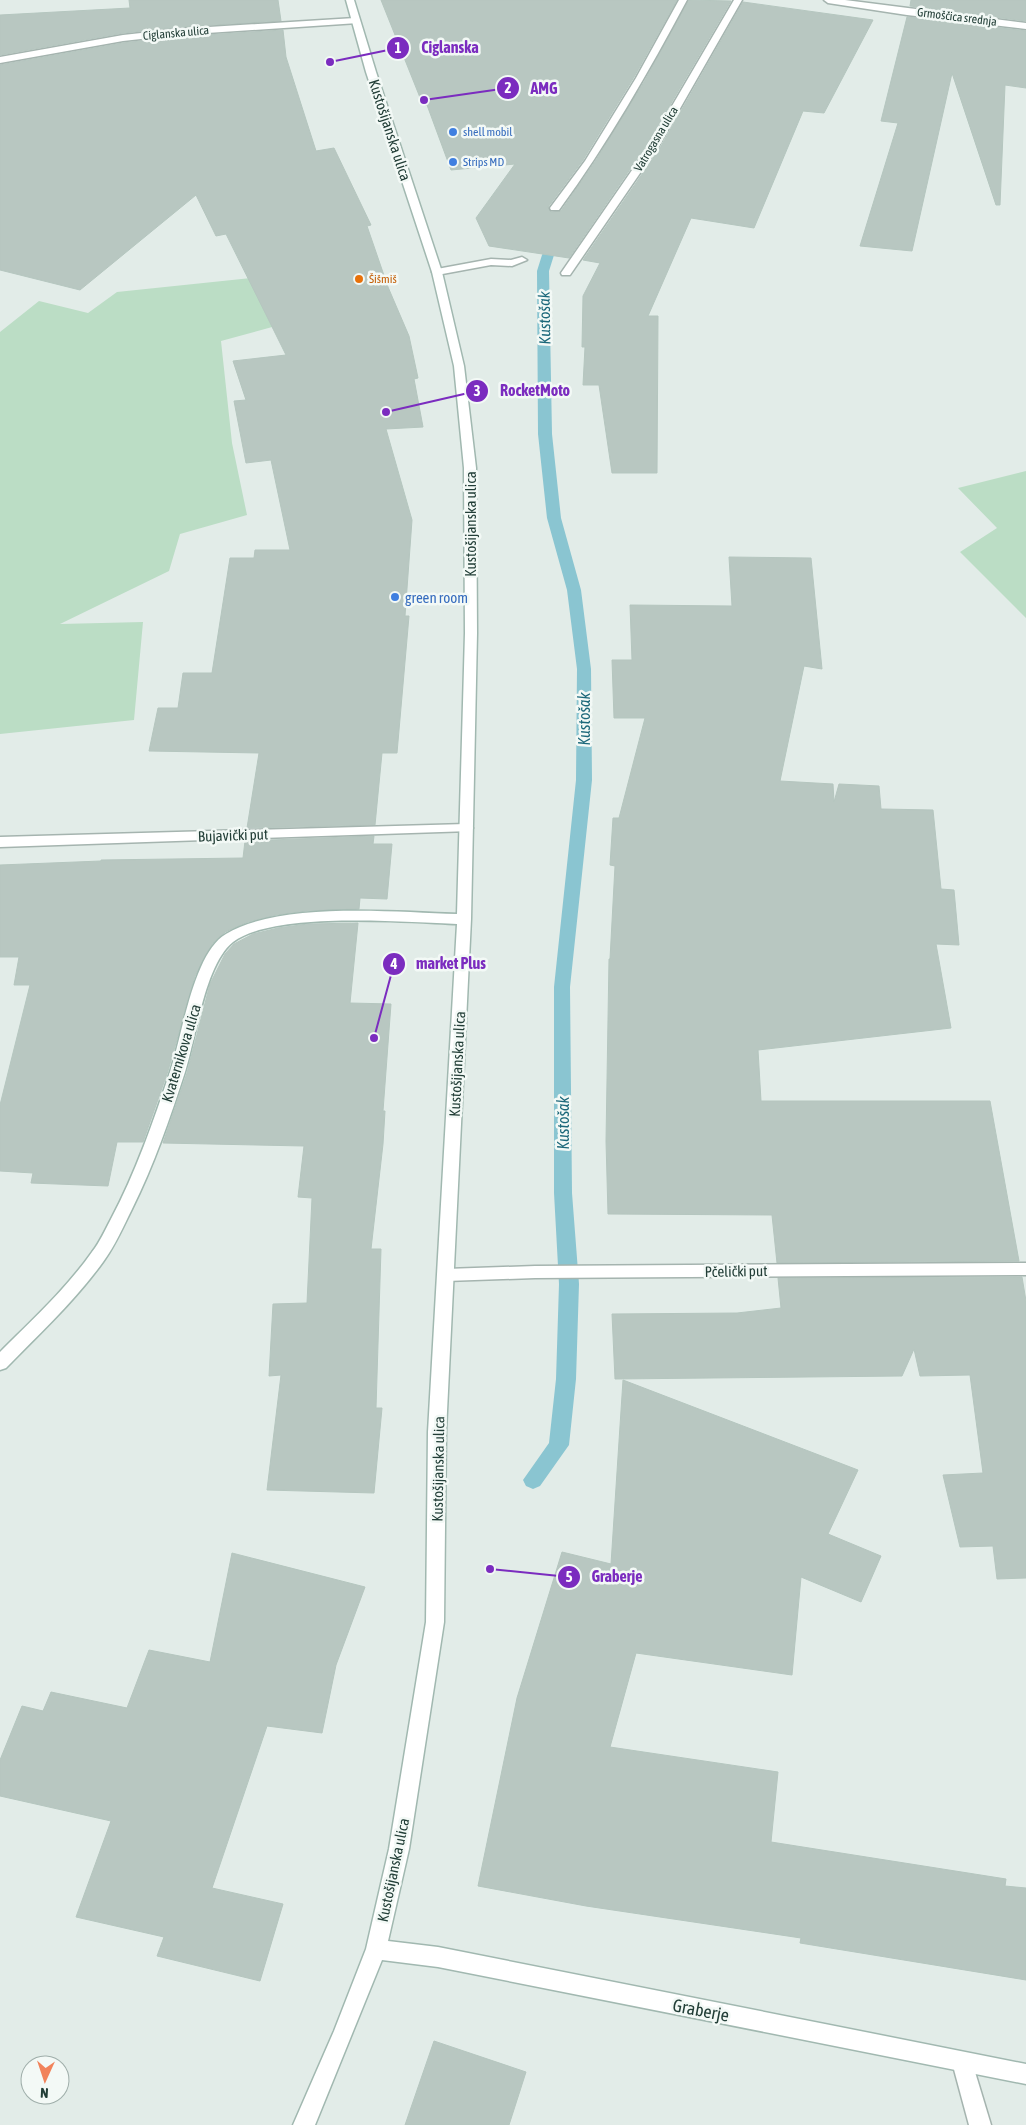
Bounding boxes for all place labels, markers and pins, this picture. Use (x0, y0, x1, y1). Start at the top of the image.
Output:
callout: Ciglanska (386, 32, 488, 63)
callout: AMG (496, 73, 568, 104)
place label: shell mobil (463, 125, 513, 139)
marker: shell mobil (447, 126, 459, 138)
place label: Strips MD (463, 155, 504, 169)
marker: Strips MD (447, 156, 459, 168)
place label: Šišmiš (369, 272, 397, 286)
marker: Šišmiš (353, 273, 365, 285)
callout: RocketMoto (464, 375, 580, 406)
place label: green room (405, 589, 468, 606)
marker: green room (389, 591, 401, 603)
callout: market Plus (382, 948, 496, 979)
callout: Graberje (556, 1561, 652, 1592)

